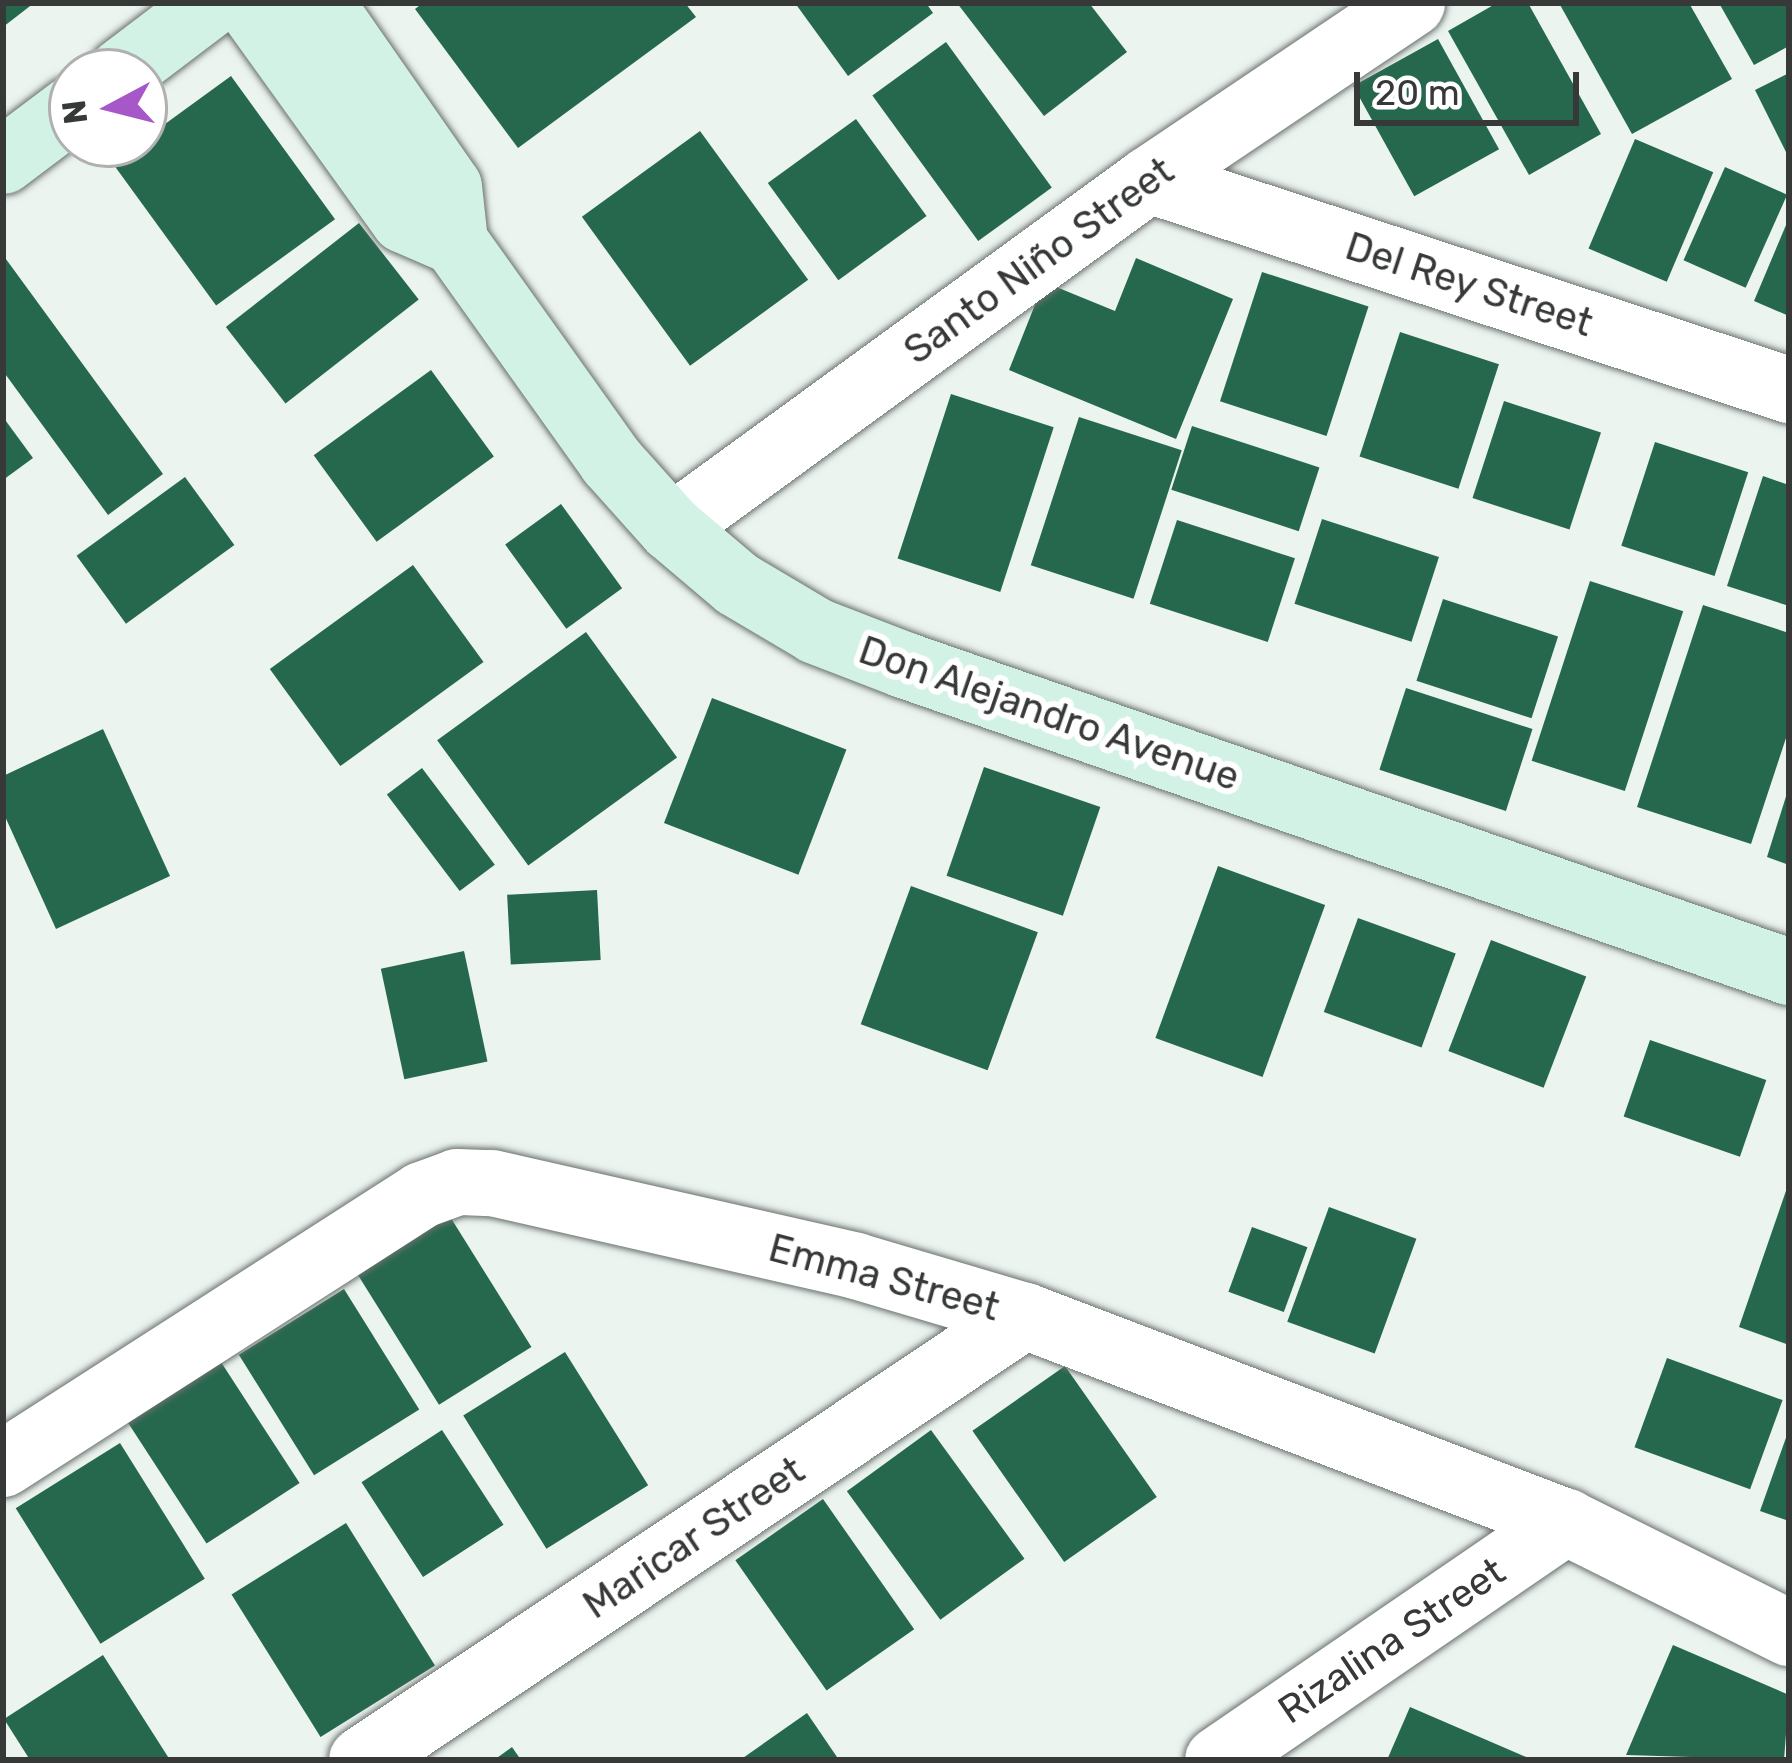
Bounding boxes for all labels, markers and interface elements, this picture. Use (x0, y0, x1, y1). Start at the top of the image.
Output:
north arrow (48, 48, 168, 168)
scale bar (1360, 48, 1585, 122)
text: 20 m (1375, 71, 1460, 114)
text: N (54, 98, 96, 126)
street label: Santo Niño Street (895, 148, 1183, 374)
street label: Del Rey Street (1339, 223, 1599, 347)
street label: Don Alejandro Avenue (852, 627, 1246, 801)
street label: Emma Street (764, 1225, 1004, 1331)
street label: Maricar Street (574, 1447, 814, 1629)
street label: Rizalina Street (1270, 1548, 1514, 1734)

